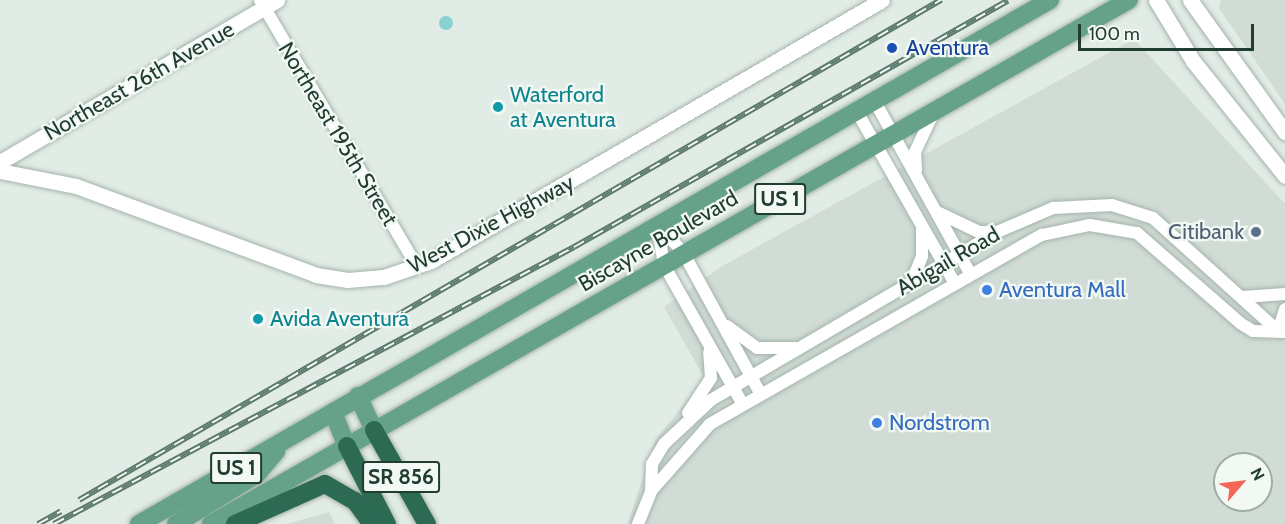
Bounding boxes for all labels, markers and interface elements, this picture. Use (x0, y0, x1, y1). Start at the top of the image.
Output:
scale bar (1081, 12, 1256, 50)
street label: Northeast 26th Avenue (39, 16, 239, 146)
text: 100 m (1089, 23, 1140, 45)
place label: Aventura (906, 35, 989, 61)
street label: Northeast 195th Street (273, 38, 403, 230)
marker: Aventura (883, 39, 901, 57)
place label: Waterford at Aventura (510, 81, 616, 132)
marker: Waterford at Aventura (491, 100, 505, 114)
street label: West Dixie Highway (403, 169, 579, 279)
road number: US 1 (753, 181, 807, 217)
street label: Biscayne Boulevard (574, 185, 742, 297)
place label: Citibank (1168, 219, 1244, 245)
street label: Abigail Road (892, 221, 1004, 301)
marker: Citibank (1249, 225, 1263, 239)
place label: Aventura Mall (999, 277, 1126, 303)
marker: Aventura Mall (980, 283, 994, 297)
place label: Avida Aventura (270, 306, 409, 332)
marker: Avida Aventura (251, 312, 265, 326)
place label: Nordstrom (889, 410, 990, 436)
marker: Nordstrom (870, 416, 884, 430)
road number: US 1 (209, 450, 263, 486)
north arrow (1213, 452, 1273, 512)
road number: SR 856 (362, 459, 440, 495)
text: N (1247, 465, 1269, 484)

